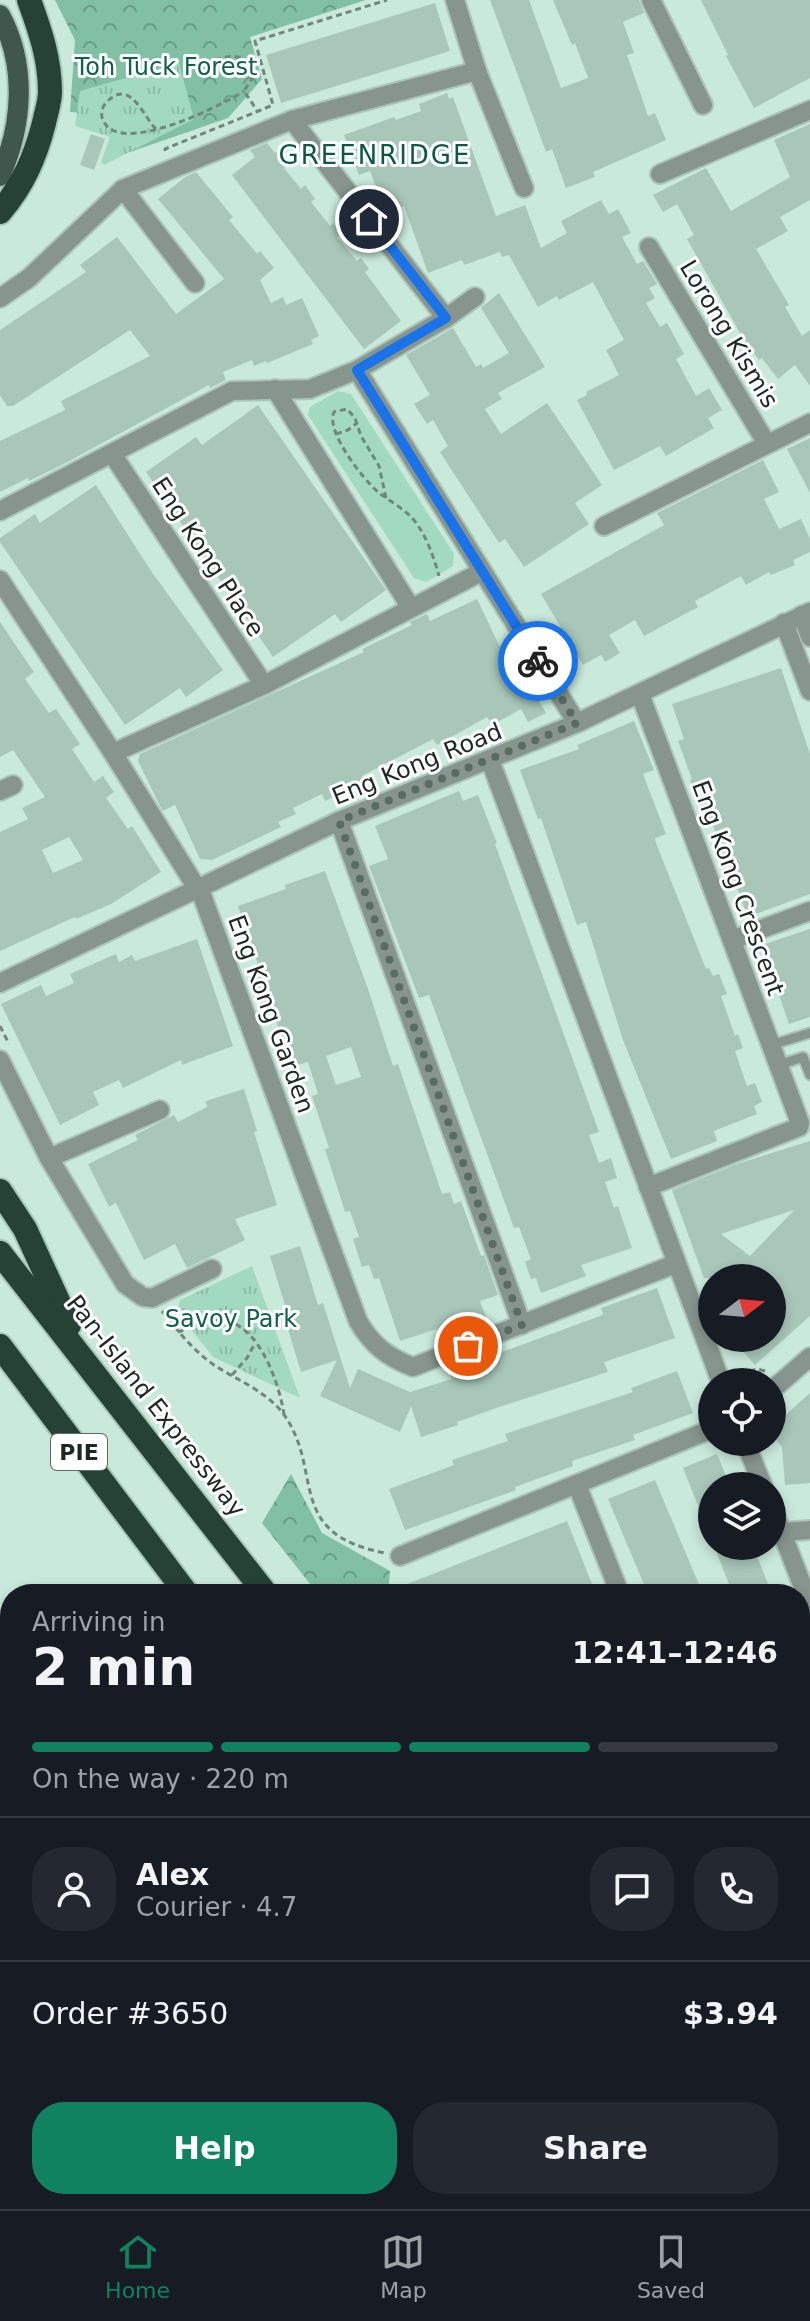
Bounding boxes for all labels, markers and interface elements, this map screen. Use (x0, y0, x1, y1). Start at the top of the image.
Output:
park label: Toh Tuck Forest (74, 53, 257, 81)
district label: GREENRIDGE (279, 140, 471, 170)
pin (335, 185, 403, 253)
icon: home (347, 197, 391, 241)
street label: Lorong Kismis (674, 255, 784, 413)
street label: Eng Kong Place (146, 472, 270, 642)
courier (498, 621, 578, 701)
icon: bike (516, 639, 560, 683)
street label: Eng Kong Road (328, 717, 506, 811)
street label: Eng Kong Crescent (686, 777, 790, 999)
street label: Eng Kong Garden (222, 911, 320, 1117)
north arrow (698, 1264, 786, 1352)
map controls (698, 1264, 786, 1560)
street label: Pan-Island Expressway (61, 1290, 251, 1522)
park label: Savoy Park (165, 1305, 297, 1333)
pin (434, 1312, 502, 1380)
icon: bag (446, 1324, 490, 1368)
button: locate (698, 1368, 786, 1456)
road number: PIE (51, 1434, 107, 1470)
button: layers (698, 1472, 786, 1560)
text: Arriving in (32, 1607, 166, 1637)
text: 12:41–12:46 (572, 1635, 778, 1670)
text: 2 min (32, 1637, 195, 1697)
text: On the way · 220 m (32, 1764, 289, 1794)
button: person (32, 1847, 116, 1931)
button: chat (590, 1847, 674, 1931)
button: phone (694, 1847, 778, 1931)
text: Alex (136, 1857, 209, 1892)
text: Courier · 4.7 (136, 1892, 297, 1922)
text: Order #3650 (32, 1996, 228, 2031)
text: $3.94 (683, 1996, 778, 2031)
button: Help (32, 2102, 397, 2194)
button: Share (413, 2102, 778, 2194)
tab: Home (105, 2230, 170, 2303)
tab: Map (380, 2230, 427, 2303)
tab: Saved (637, 2230, 705, 2303)

